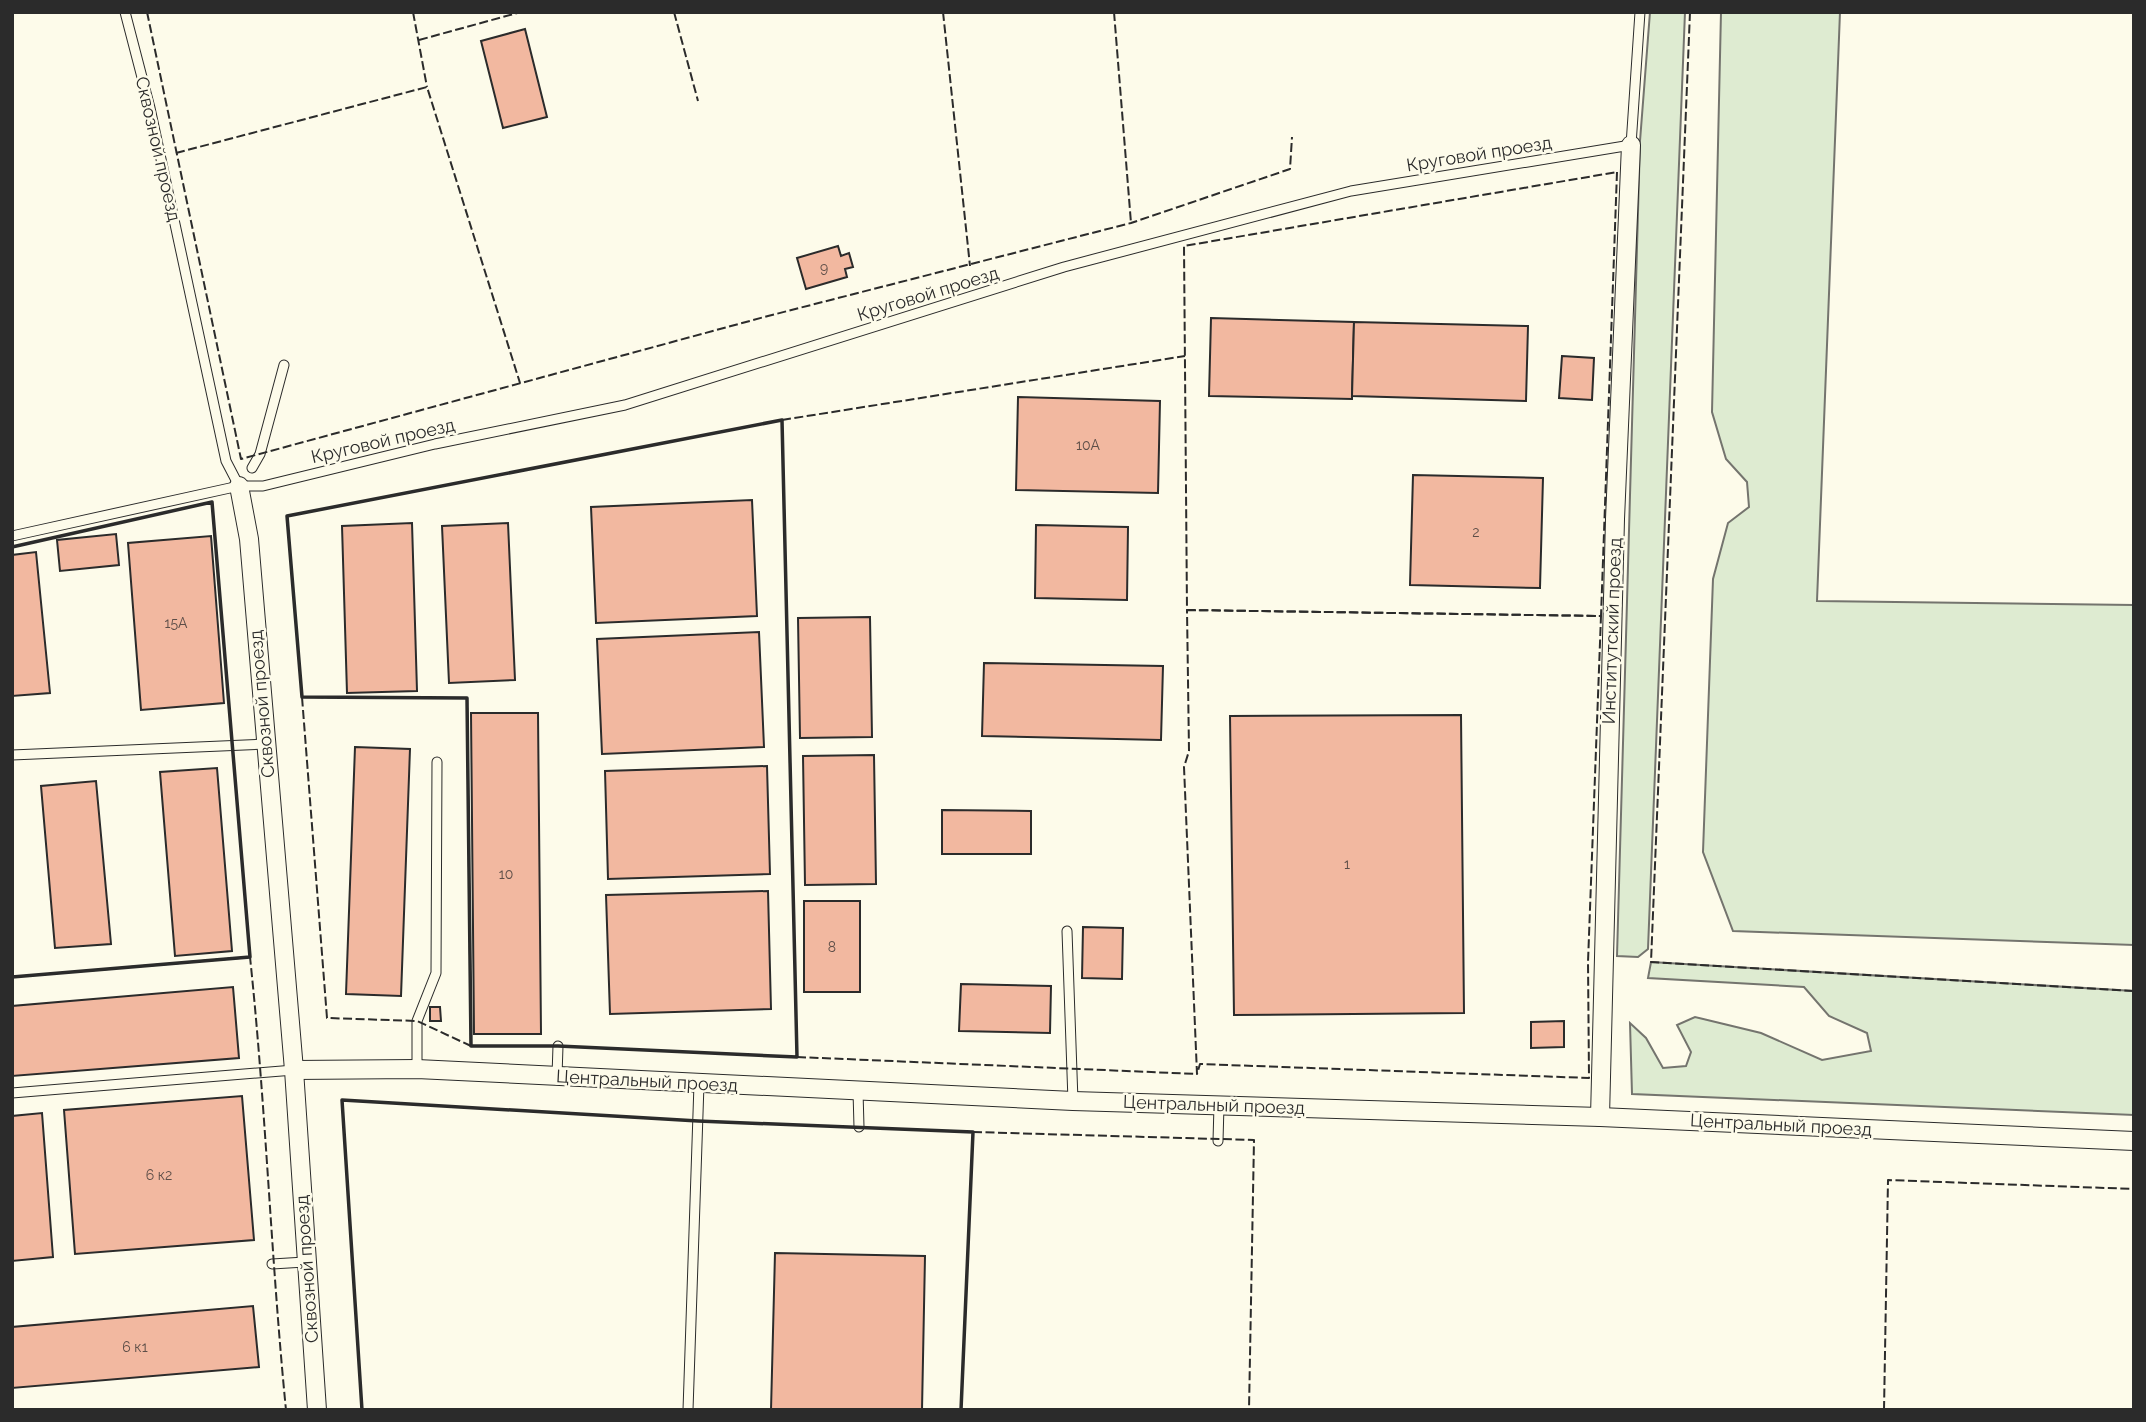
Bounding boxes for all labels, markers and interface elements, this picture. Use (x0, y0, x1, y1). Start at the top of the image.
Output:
street label: Сквозной проезд (132, 74, 185, 223)
street label: Круговой проезд (1405, 132, 1553, 175)
house number: 9 (820, 260, 828, 276)
street label: Круговой проезд (855, 262, 1001, 325)
street label: Круговой проезд (309, 414, 457, 467)
house number: 10А (1076, 437, 1100, 453)
house number: 2 (1472, 524, 1480, 540)
street label: Институтский проезд (1598, 537, 1625, 725)
house number: 15А (164, 615, 188, 631)
street label: Сквозной проезд (245, 629, 278, 779)
house number: 1 (1344, 856, 1350, 872)
house number: 10 (499, 866, 513, 882)
house number: 8 (828, 939, 836, 955)
street label: Центральный проезд (556, 1065, 738, 1096)
street label: Центральный проезд (1123, 1091, 1305, 1118)
street label: Центральный проезд (1690, 1109, 1872, 1140)
house number: 6 к2 (146, 1167, 172, 1183)
street label: Сквозной проезд (291, 1194, 322, 1344)
house number: 6 к1 (122, 1339, 148, 1355)

